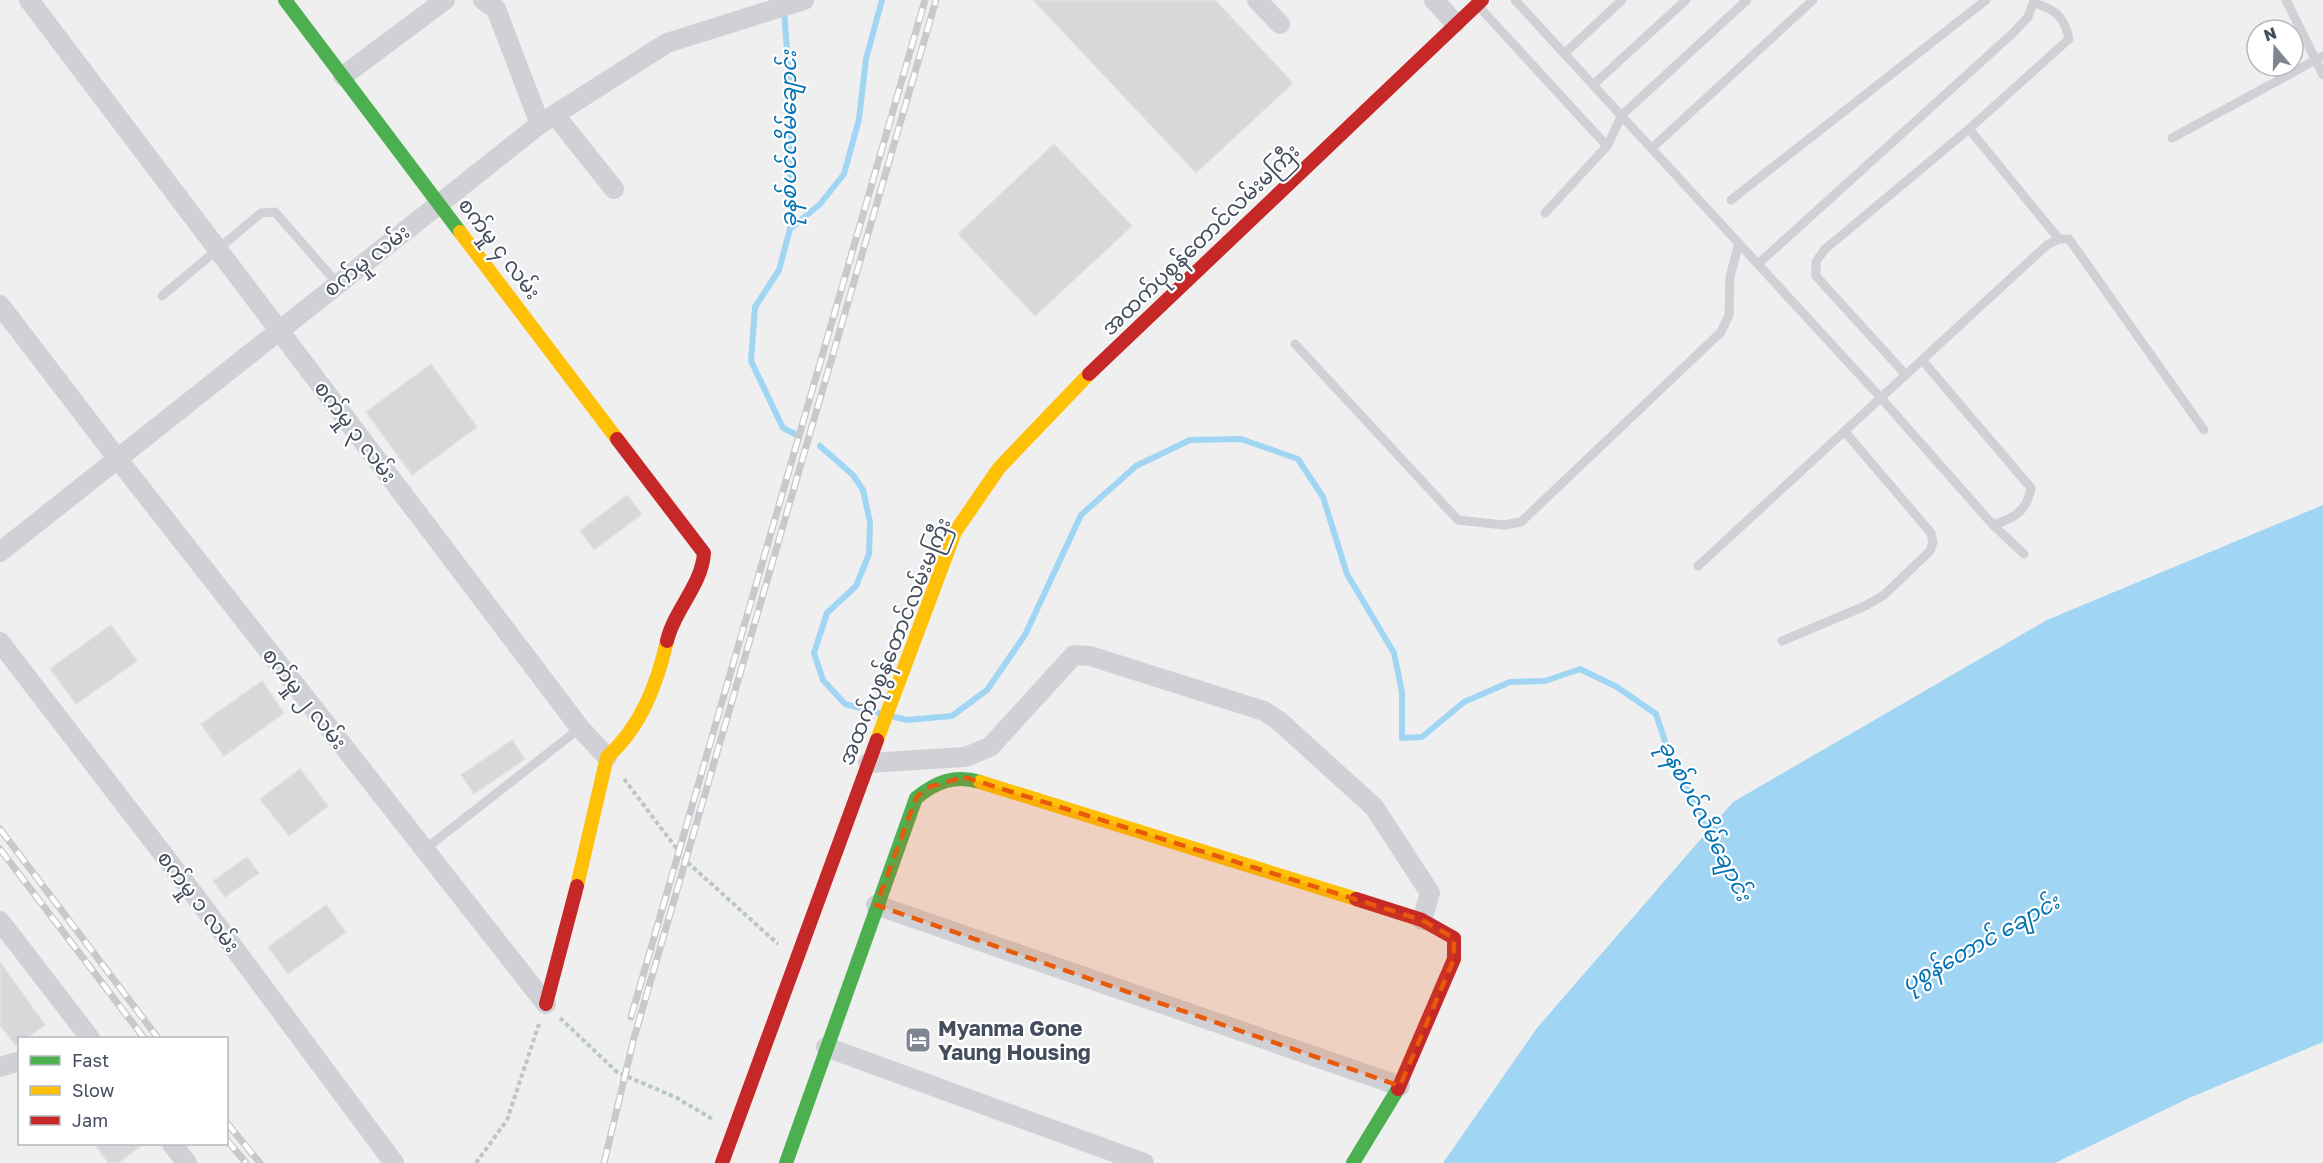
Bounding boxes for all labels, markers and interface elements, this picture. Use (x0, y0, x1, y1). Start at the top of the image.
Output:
north arrow (2245, 18, 2305, 78)
text: N (2261, 22, 2279, 45)
water label: ခုနစ်ပင်လိမ်ချောင်း (773, 49, 807, 228)
street label: အထက်ပုစွန်တောင်လမ်းမကြီး (1094, 136, 1308, 344)
street label: စက်မှု ၄ လမ်း (449, 191, 548, 307)
street label: စက်မှု လမ်း (316, 217, 417, 306)
street label: စက်မှု ၃ လမ်း (305, 374, 404, 490)
street label: အထက်ပုစွန်တောင်လမ်းမကြီး (831, 513, 960, 770)
street label: စက်မှု ၂ လမ်း (253, 641, 354, 757)
water label: ခုနစ်ပင်လိမ်ချောင်း (1648, 735, 1760, 909)
street label: စက်မှု ၁ လမ်း (148, 844, 247, 960)
water label: ပုစွန်တောင် ချောင်း (1896, 886, 2068, 1002)
place label: Myanma Gone Yaung Housing (938, 1015, 1091, 1065)
hotel icon: Myanma Gone Yaung Housing (903, 1025, 933, 1055)
legend (18, 1037, 228, 1145)
text: Fast (72, 1049, 109, 1071)
text: Slow (72, 1079, 115, 1101)
text: Jam (72, 1109, 108, 1131)

